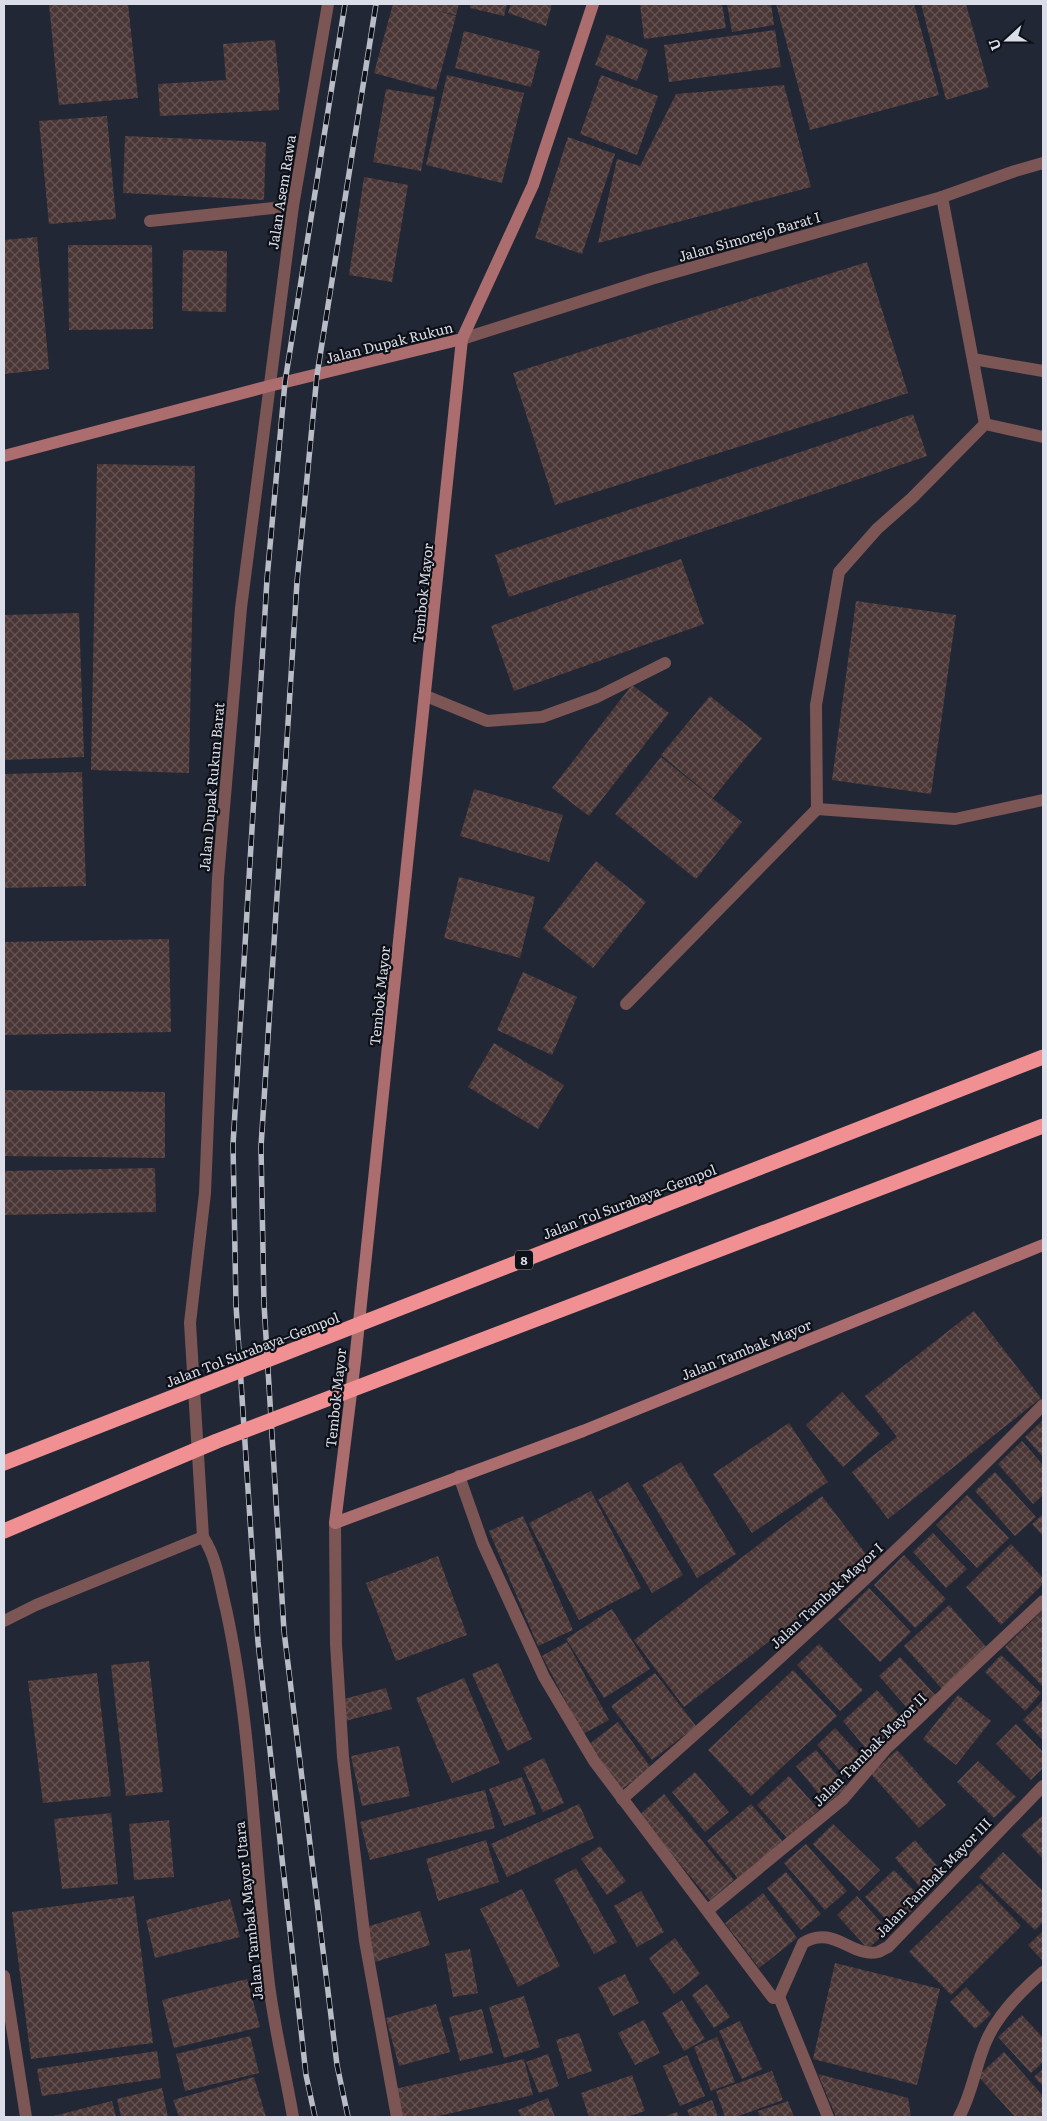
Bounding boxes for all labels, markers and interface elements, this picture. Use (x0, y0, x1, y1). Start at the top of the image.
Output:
north arrow (982, 15, 1032, 65)
text: U (983, 36, 1005, 54)
street label: Jalan Asem Rawa (262, 133, 300, 251)
street label: Jalan Simorejo Barat I (675, 206, 823, 266)
street label: Jalan Dupak Rukun (323, 316, 455, 368)
street label: Tembok Mayor (407, 542, 437, 644)
street label: Jalan Dupak Rukun Barat (194, 701, 228, 872)
street label: Tembok Mayor (364, 945, 394, 1047)
street label: Jalan Tol Surabaya–Gempol (539, 1158, 719, 1243)
road number: 8 (515, 1250, 533, 1270)
street label: Jalan Tol Surabaya–Gempol (162, 1306, 342, 1391)
street label: Jalan Tambak Mayor (678, 1314, 815, 1384)
street label: Tembok Mayor (320, 1347, 350, 1449)
street label: Jalan Tambak Mayor I (765, 1537, 887, 1653)
street label: Jalan Tambak Mayor II (808, 1688, 930, 1810)
street label: Jalan Tambak Mayor III (871, 1813, 995, 1941)
street label: Jalan Tambak Mayor Utara (229, 1820, 267, 2001)

